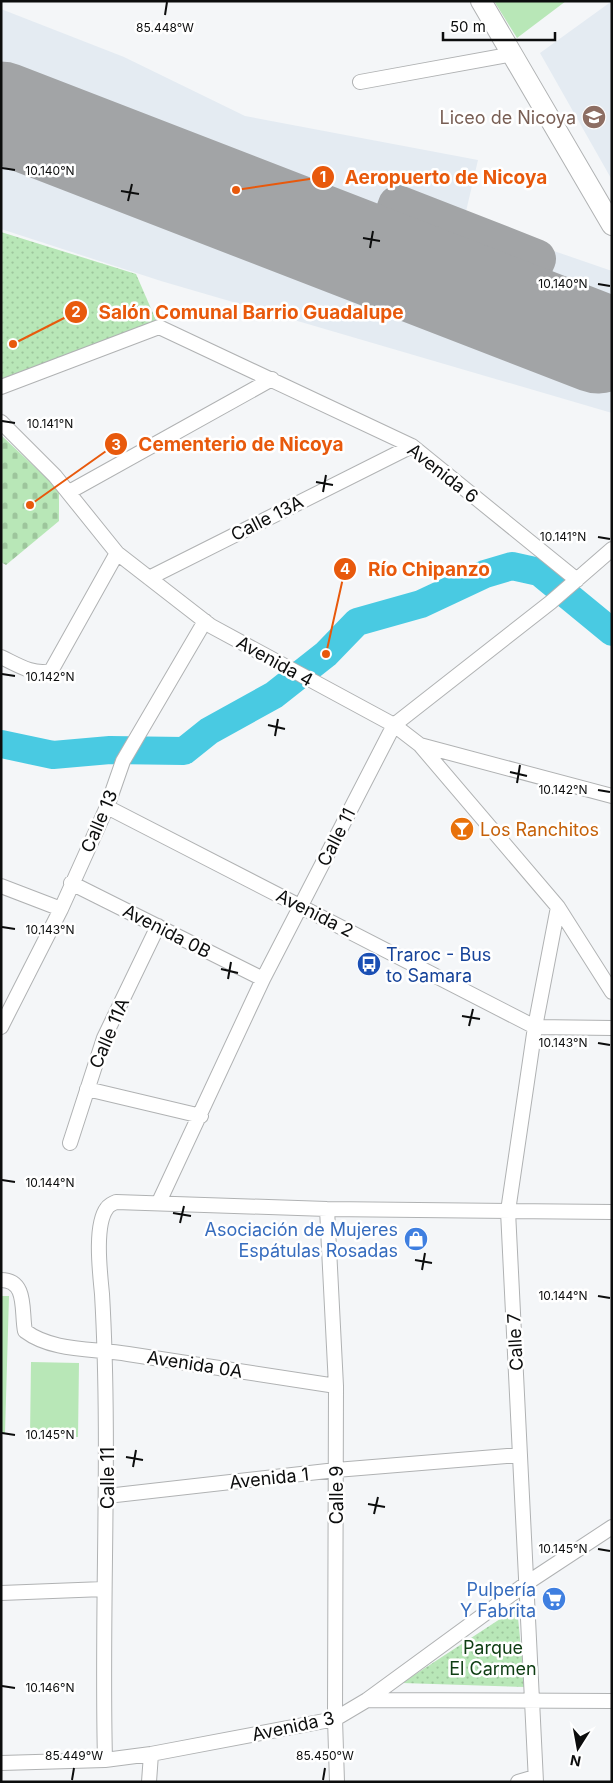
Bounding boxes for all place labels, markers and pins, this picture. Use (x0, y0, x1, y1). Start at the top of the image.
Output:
school or university icon: Liceo de Nicoya (581, 104, 607, 130)
place label: Liceo de Nicoya (439, 107, 576, 128)
callout: Aeropuerto de Nicoya (310, 160, 558, 194)
callout: Salón Comunal Barrio Guadalupe (64, 295, 414, 329)
callout: Cementerio de Nicoya (103, 427, 353, 461)
callout: Río Chipanzo (333, 552, 500, 586)
bar icon: Los Ranchitos (449, 816, 475, 842)
place label: Los Ranchitos (480, 819, 599, 840)
place label: Traroc - Bus to Samara (386, 944, 491, 986)
bus stop icon: Traroc - Bus to Samara (356, 951, 382, 977)
place label: Asociación de Mujeres Espátulas Rosadas (205, 1219, 398, 1261)
shop icon: Asociación de Mujeres Espátulas Rosadas (403, 1226, 429, 1252)
place label: Pulpería Y Fabrita (460, 1579, 536, 1621)
supermarket icon: Pulpería Y Fabrita (541, 1586, 567, 1612)

